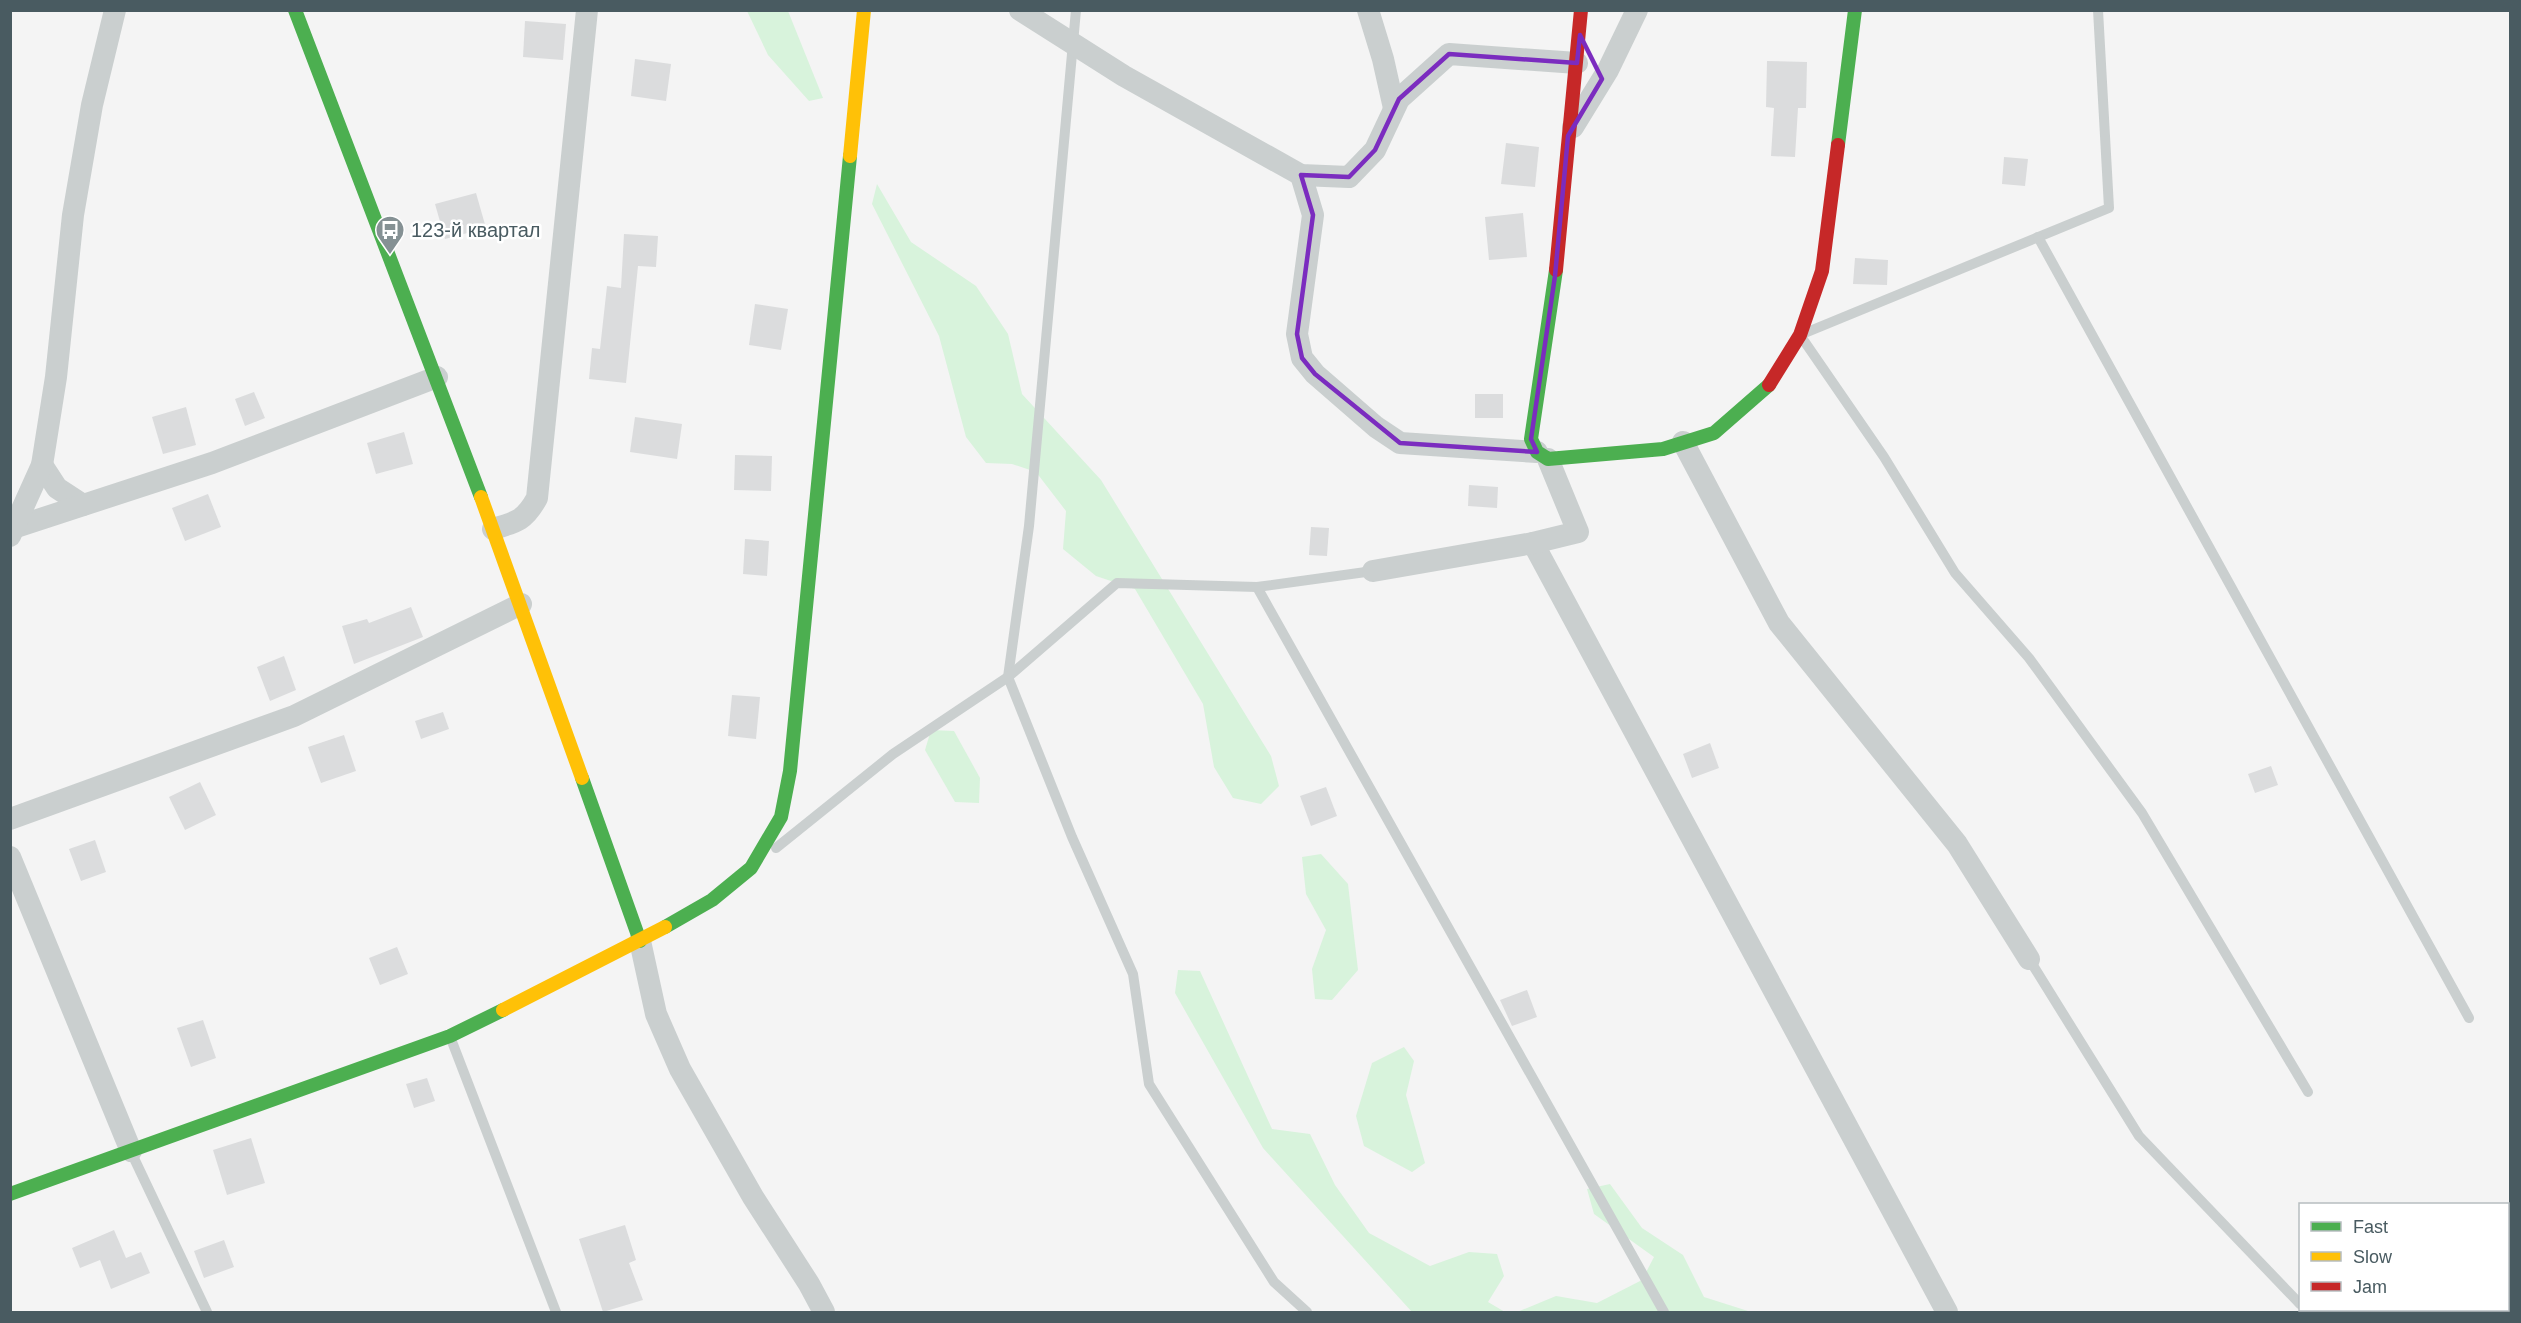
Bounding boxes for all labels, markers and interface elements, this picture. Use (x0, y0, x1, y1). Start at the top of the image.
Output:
bus stop icon: 123-й квартал (374, 214, 406, 256)
place label: 123-й квартал (411, 219, 540, 241)
legend (2299, 1203, 2509, 1311)
text: Fast (2353, 1217, 2388, 1237)
text: Slow (2353, 1247, 2393, 1267)
text: Jam (2353, 1277, 2387, 1297)

